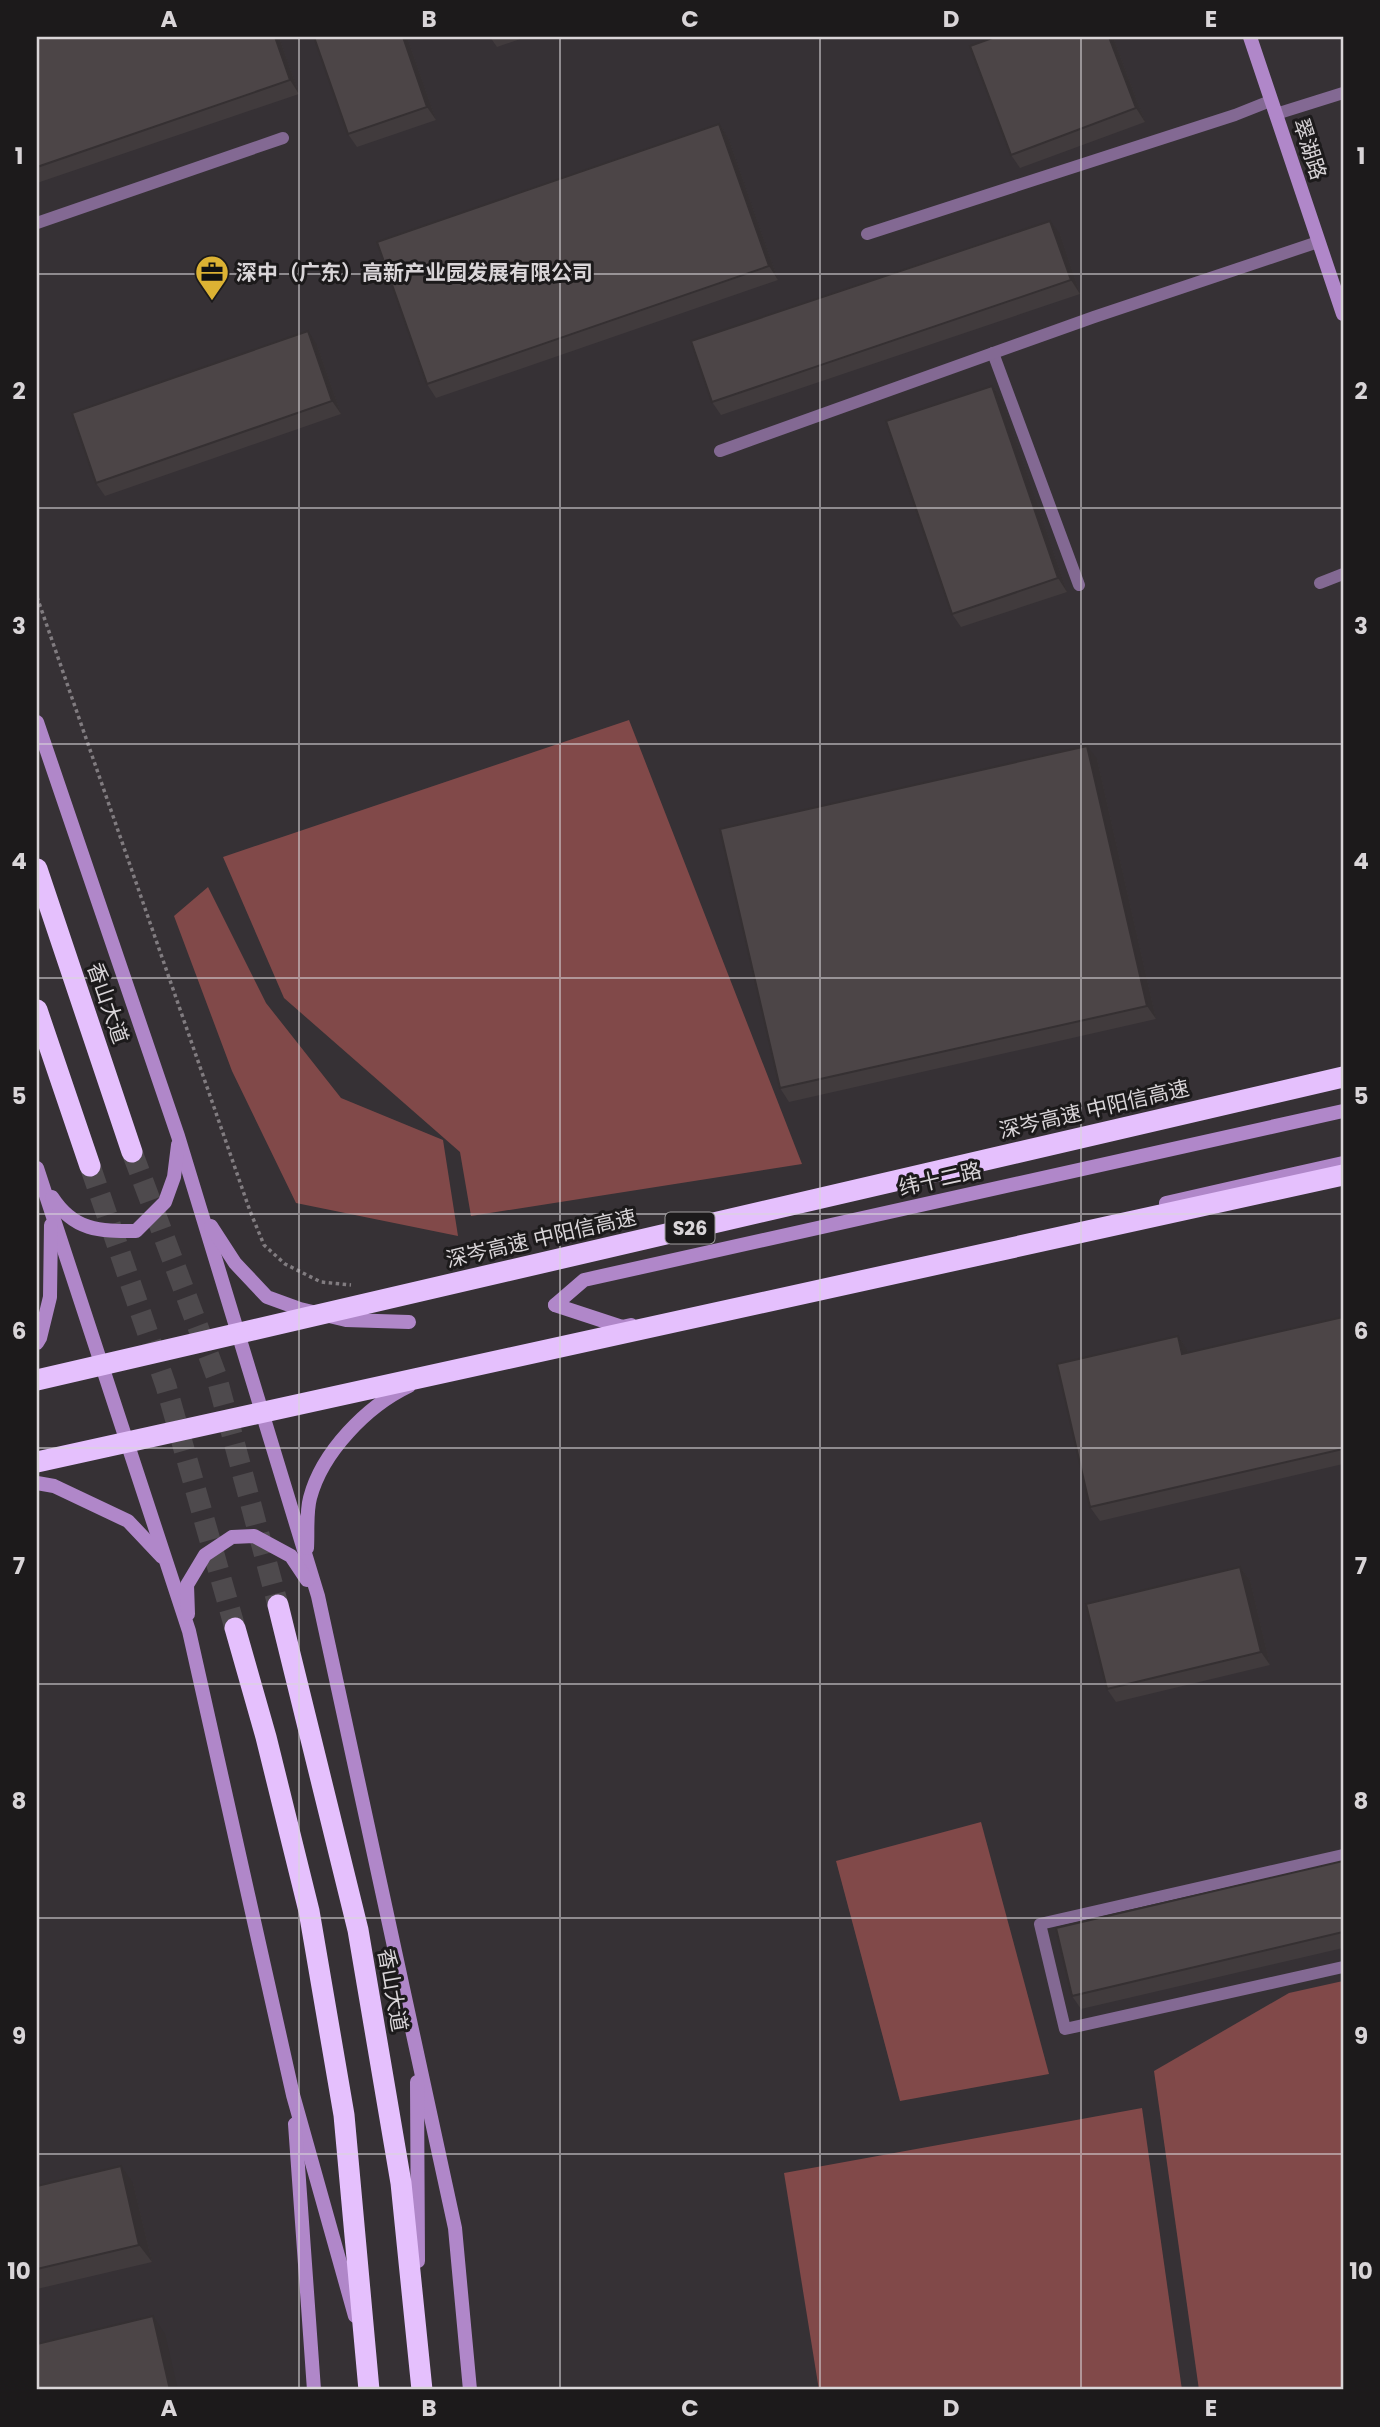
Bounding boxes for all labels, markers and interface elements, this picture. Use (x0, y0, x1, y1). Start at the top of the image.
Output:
text: A (161, 3, 178, 35)
text: B (421, 3, 437, 35)
text: C (681, 3, 699, 35)
text: D (943, 3, 959, 35)
text: E (1205, 3, 1217, 35)
street label: 翠湖路 (1286, 115, 1334, 183)
text: 1 (15, 140, 23, 172)
text: 1 (1357, 140, 1365, 172)
office icon: 深中（广东）高新产业园发展有限公司 (193, 253, 231, 302)
place label: 深中（广东）高新产业园发展有限公司 (236, 258, 593, 287)
text: 2 (12, 375, 26, 407)
text: 2 (1354, 375, 1368, 407)
text: 3 (12, 610, 26, 642)
text: 3 (1354, 610, 1368, 642)
text: 4 (11, 845, 27, 877)
text: 4 (1353, 845, 1369, 877)
street label: 香山大道 (81, 959, 135, 1047)
street label: 深岑高速 中阳信高速 (996, 1073, 1192, 1145)
text: 5 (12, 1080, 26, 1112)
text: 5 (1354, 1080, 1368, 1112)
street label: 纬十二路 (896, 1155, 984, 1203)
street label: 深岑高速 中阳信高速 (443, 1202, 639, 1274)
road number: S26 (666, 1212, 714, 1244)
text: 6 (12, 1315, 26, 1347)
text: 6 (1354, 1315, 1368, 1347)
text: 7 (13, 1550, 25, 1582)
text: 7 (1355, 1550, 1367, 1582)
text: 8 (12, 1785, 26, 1817)
text: 8 (1354, 1785, 1368, 1817)
street label: 香山大道 (371, 1946, 415, 2034)
text: 9 (12, 2020, 26, 2052)
text: 9 (1354, 2020, 1368, 2052)
text: 10 (7, 2255, 31, 2287)
text: 10 (1349, 2255, 1373, 2287)
text: A (161, 2392, 178, 2424)
text: B (421, 2392, 437, 2424)
text: C (681, 2392, 699, 2424)
text: D (943, 2392, 959, 2424)
text: E (1205, 2392, 1217, 2424)

